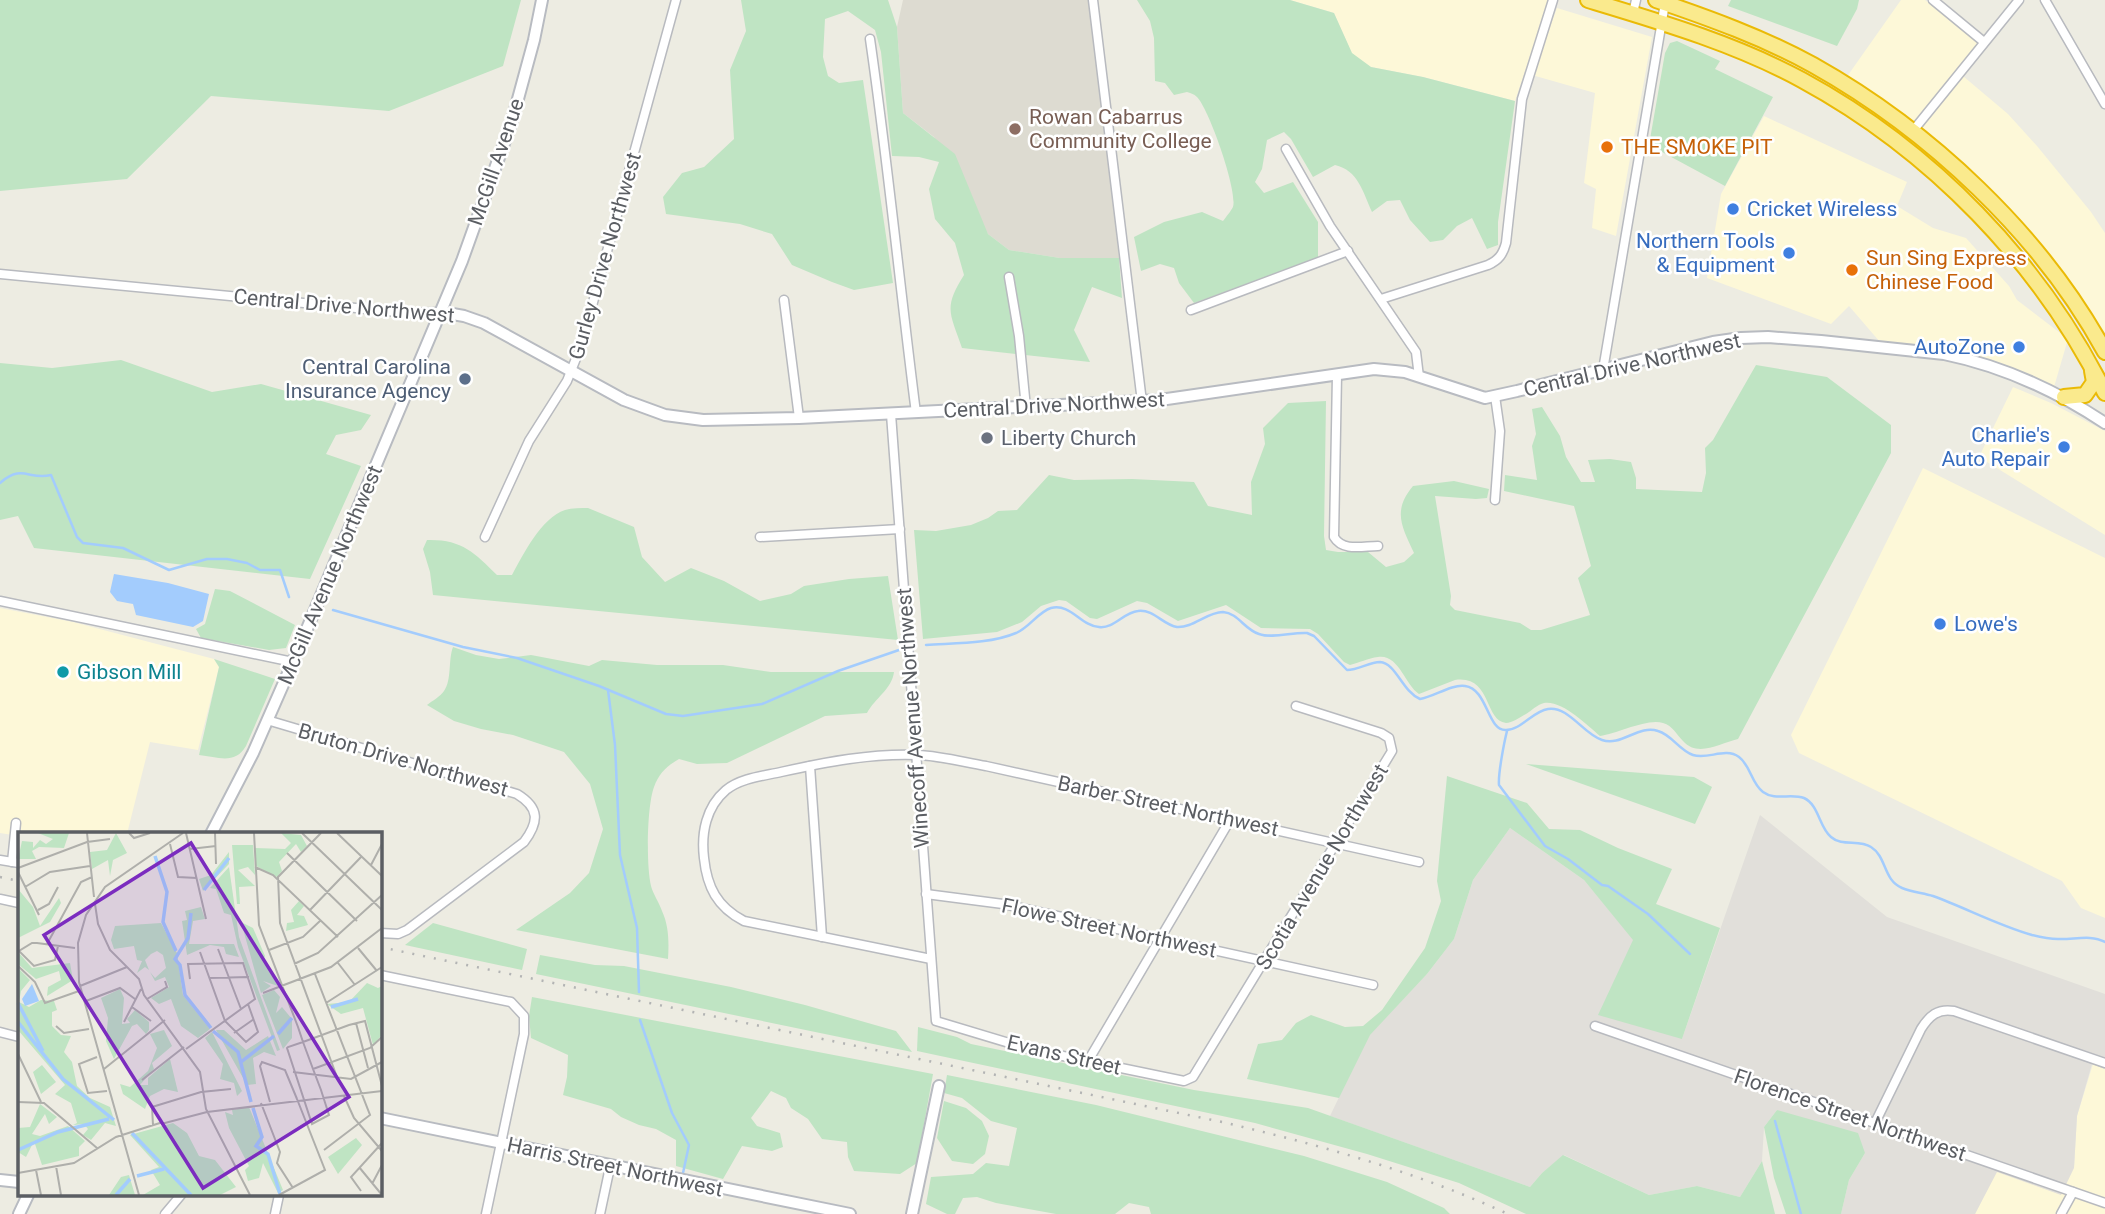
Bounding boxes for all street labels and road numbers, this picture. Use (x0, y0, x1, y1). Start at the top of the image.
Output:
street label: McGill Avenue (463, 95, 529, 229)
street label: Gurley Drive Northwest (564, 150, 646, 362)
street label: Central Drive Northwest (232, 284, 456, 328)
street label: Central Drive Northwest (1521, 328, 1743, 402)
street label: Central Drive Northwest (943, 387, 1165, 423)
street label: McGill Avenue Northwest (273, 462, 387, 688)
street label: Winecoff Avenue Northwest (892, 587, 934, 849)
street label: Bruton Drive Northwest (295, 719, 511, 802)
street label: Scotia Avenue Northwest (1251, 760, 1393, 974)
street label: Barber Street Northwest (1055, 771, 1281, 841)
street label: Flowe Street Northwest (999, 893, 1219, 963)
street label: Evans Street (1005, 1030, 1123, 1080)
street label: Florence Street Northwest (1731, 1064, 1969, 1166)
street label: Harris Street Northwest (505, 1132, 725, 1202)

